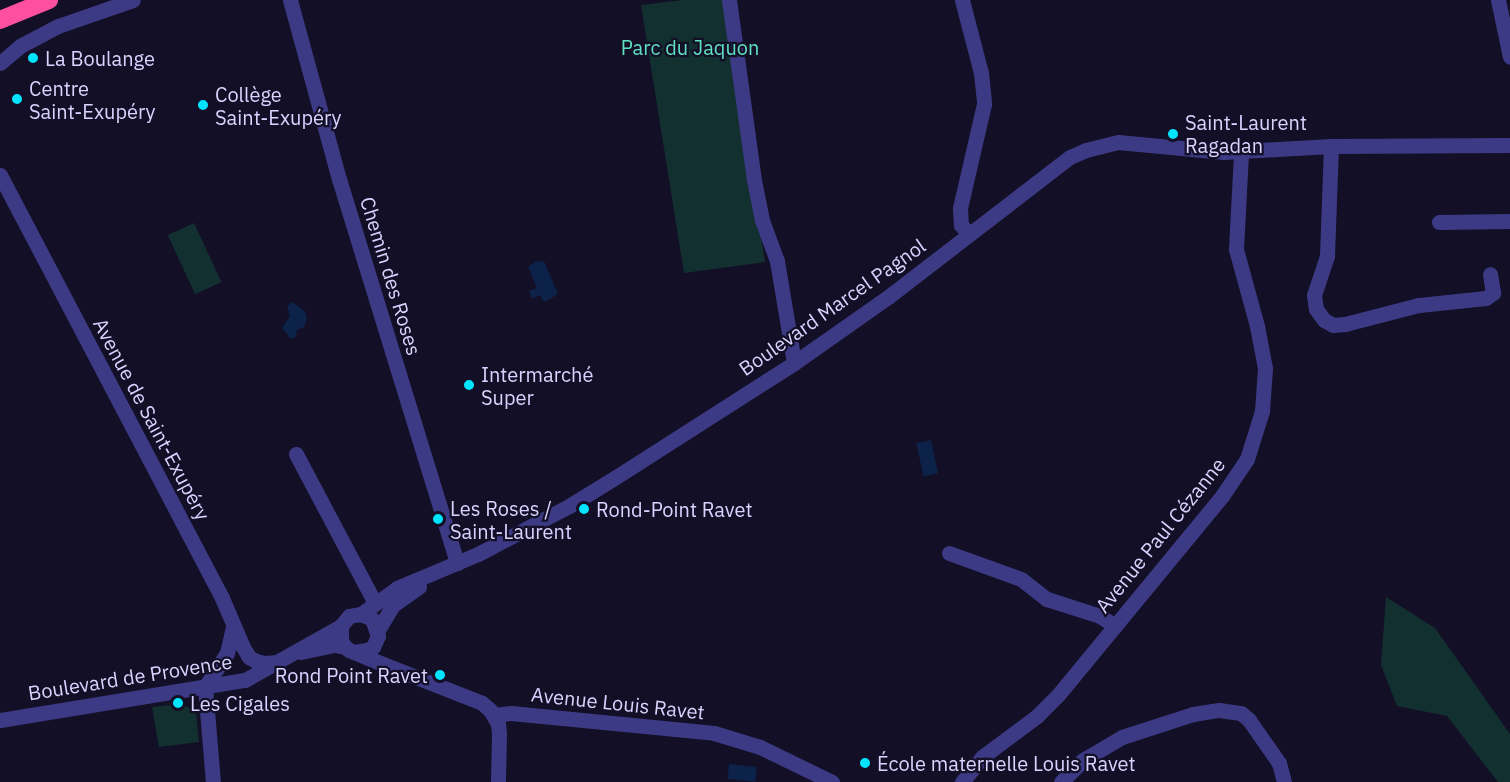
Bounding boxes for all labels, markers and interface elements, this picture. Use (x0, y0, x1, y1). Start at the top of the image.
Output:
park label: Parc du Jaquon (621, 35, 759, 59)
place label: La Boulange (45, 46, 155, 70)
marker: La Boulange (26, 51, 40, 65)
place label: Centre Saint-Exupéry (29, 76, 156, 123)
place label: Collège Saint-Exupéry (215, 82, 342, 129)
marker: Centre Saint-Exupéry (10, 92, 24, 106)
marker: Collège Saint-Exupéry (196, 98, 210, 112)
place label: Saint-Laurent Ragadan (1185, 110, 1307, 157)
marker: Saint-Laurent Ragadan (1166, 127, 1180, 141)
street label: Chemin des Roses (355, 194, 427, 358)
street label: Boulevard Marcel Pagnol (734, 233, 930, 381)
street label: Avenue de Saint-Exupéry (89, 314, 215, 524)
place label: Intermarché Super (481, 362, 593, 409)
marker: Intermarché Super (462, 378, 476, 392)
street label: Avenue Paul Cézanne (1090, 453, 1230, 617)
place label: Les Roses / Saint-Laurent (450, 496, 572, 543)
place label: Rond-Point Ravet (596, 497, 752, 521)
marker: Rond-Point Ravet (577, 502, 591, 516)
marker: Les Roses / Saint-Laurent (431, 512, 445, 526)
street label: Boulevard de Provence (26, 649, 234, 705)
place label: Rond Point Ravet (275, 663, 428, 687)
marker: Rond Point Ravet (433, 668, 447, 682)
street label: Avenue Louis Ravet (530, 682, 706, 724)
place label: Les Cigales (190, 691, 290, 715)
marker: Les Cigales (171, 696, 185, 710)
place label: École maternelle Louis Ravet (877, 751, 1136, 775)
marker: École maternelle Louis Ravet (858, 756, 872, 770)

